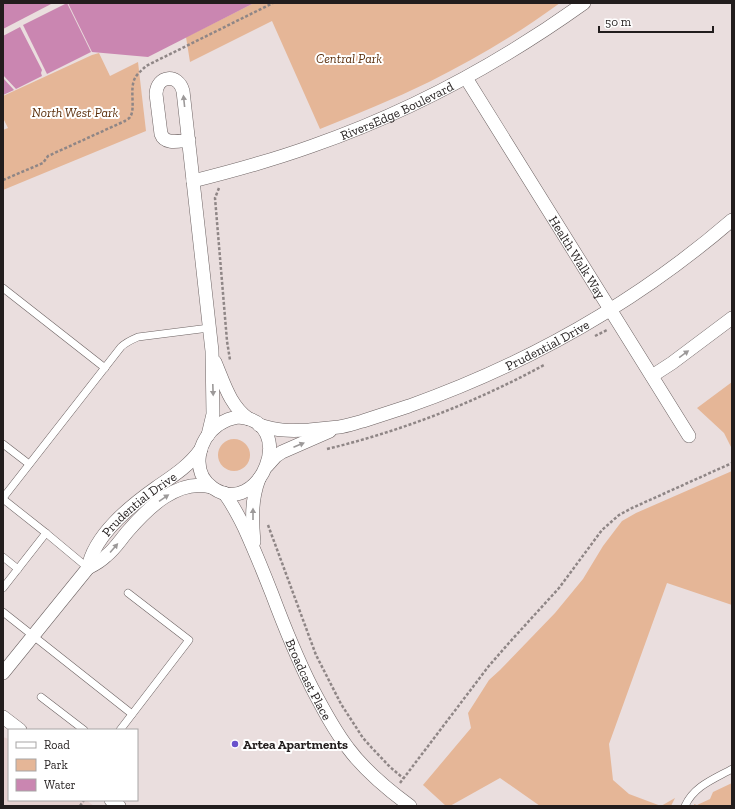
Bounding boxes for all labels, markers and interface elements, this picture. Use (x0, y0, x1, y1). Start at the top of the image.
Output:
scale bar (599, 8, 713, 34)
text: 50 m (605, 15, 632, 29)
park label: Central Park (316, 51, 382, 66)
street label: RiversEdge Boulevard (338, 79, 456, 143)
one-way arrow (181, 95, 187, 107)
park label: North West Park (32, 105, 119, 120)
street label: Health Walk Way (546, 213, 609, 302)
street label: Prudential Drive (503, 317, 592, 373)
one-way arrow (679, 351, 689, 359)
one-way arrow (210, 384, 217, 396)
one-way arrow (293, 442, 304, 448)
street label: Prudential Drive (99, 469, 179, 539)
one-way arrow (159, 494, 170, 502)
one-way arrow (250, 507, 256, 520)
one-way arrow (109, 543, 118, 553)
street label: Broadcast Place (282, 637, 335, 723)
legend (8, 729, 138, 801)
place label: Artea Apartments (243, 737, 348, 752)
text: Road (44, 738, 70, 752)
marker: Artea Apartments (230, 739, 240, 749)
text: Park (44, 758, 69, 772)
text: Water (44, 778, 76, 792)

